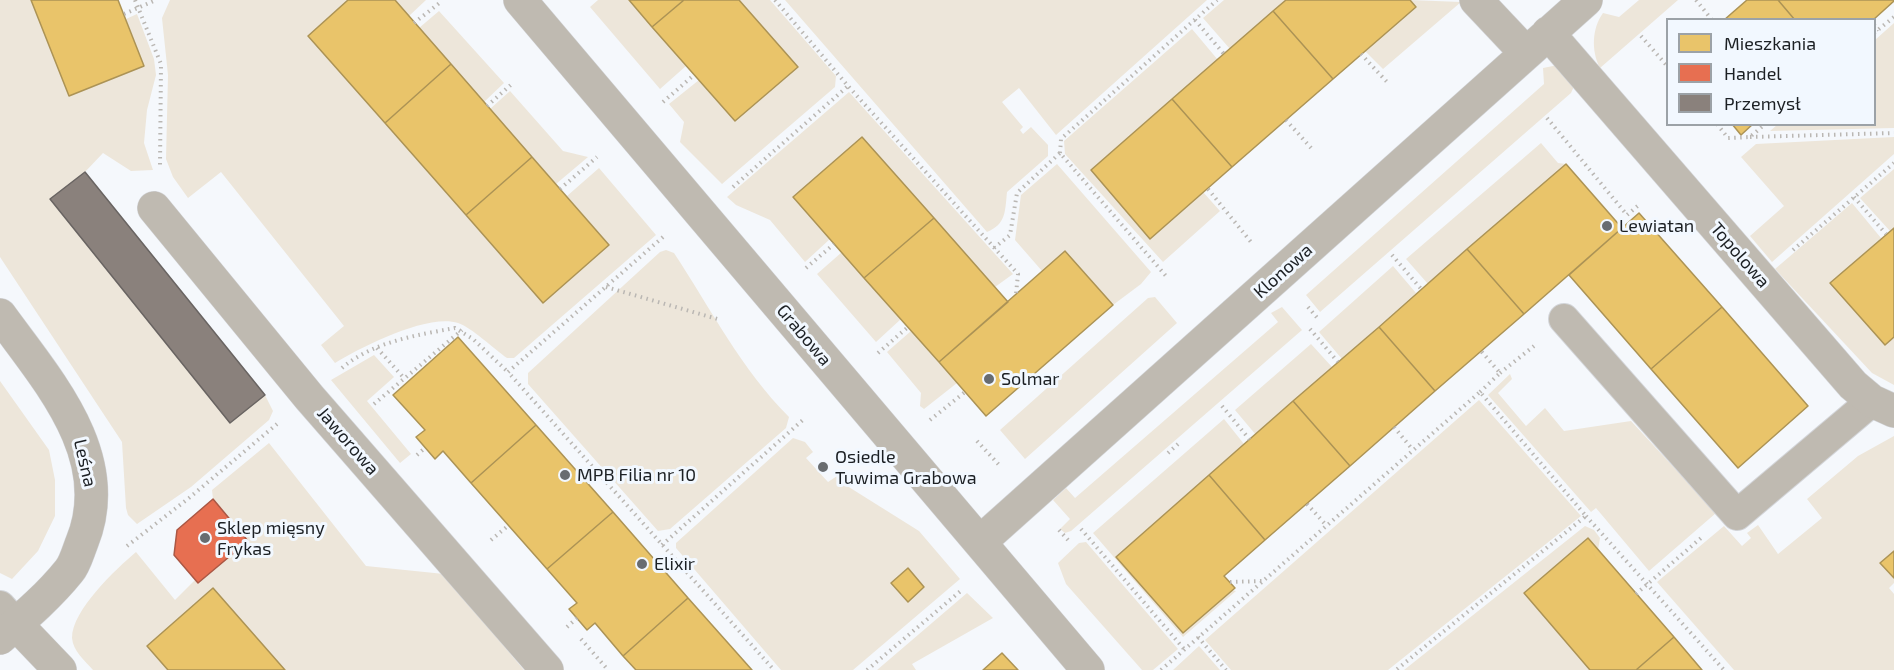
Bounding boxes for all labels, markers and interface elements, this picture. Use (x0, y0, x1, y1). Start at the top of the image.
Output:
legend (1666, 18, 1876, 126)
text: Mieszkania (1724, 32, 1816, 54)
text: Handel (1724, 62, 1782, 84)
text: Przemysł (1724, 92, 1801, 114)
place label: Lewiatan (1619, 215, 1694, 237)
street label: Topolowa (1706, 218, 1774, 292)
marker: Lewiatan (1600, 219, 1614, 233)
street label: Klonowa (1249, 239, 1317, 303)
street label: Grabowa (772, 300, 836, 370)
place label: Solmar (1001, 368, 1060, 390)
marker: Solmar (982, 372, 996, 386)
street label: Jaworowa (313, 403, 383, 479)
street label: Leśna (69, 437, 101, 489)
place label: Osiedle Tuwima Grabowa (835, 446, 977, 488)
marker: Osiedle Tuwima Grabowa (816, 460, 830, 474)
place label: MPB Filia nr 10 (577, 464, 696, 486)
marker: MPB Filia nr 10 (558, 468, 572, 482)
place label: Sklep mięsny Frykas (217, 517, 325, 560)
marker: Sklep mięsny Frykas (198, 531, 212, 545)
place label: Elixir (654, 553, 695, 575)
marker: Elixir (635, 557, 649, 571)

